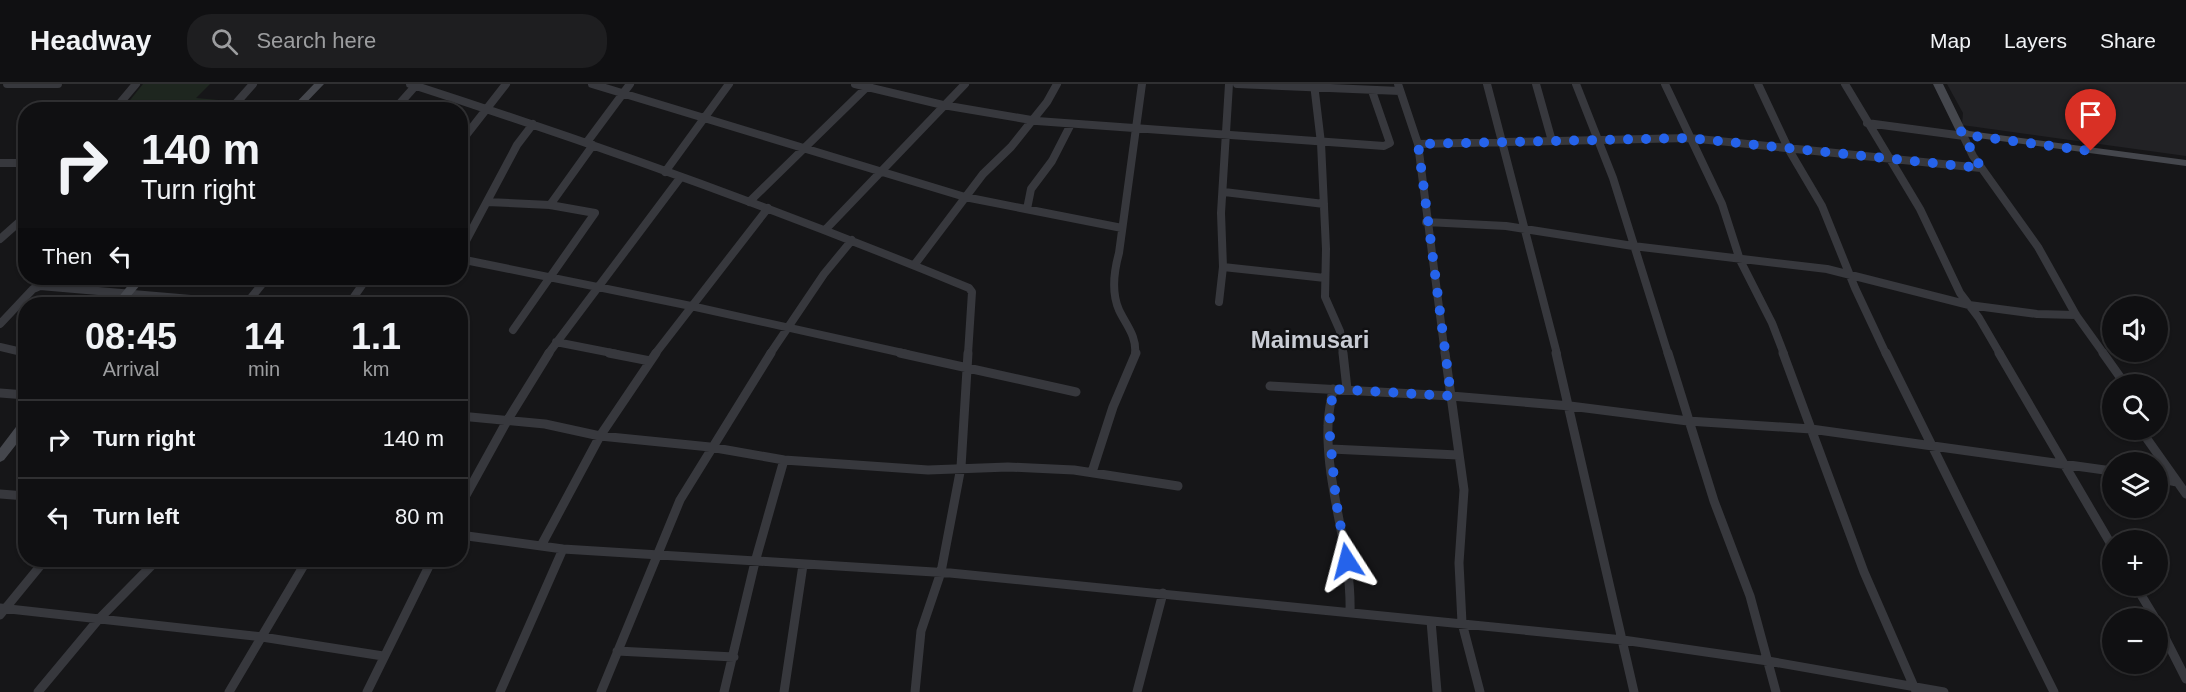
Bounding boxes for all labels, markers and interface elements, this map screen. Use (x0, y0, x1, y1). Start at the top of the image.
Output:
search box (187, 14, 607, 68)
text: Headway (30, 25, 151, 56)
icon: search (208, 25, 241, 58)
text: Search here (256, 28, 376, 53)
text: Map (1930, 29, 1971, 52)
text: Layers (2004, 29, 2067, 52)
text: Share (2100, 29, 2156, 52)
pin (2065, 89, 2116, 151)
icon: arrive (2074, 98, 2107, 131)
icon: right (42, 126, 120, 204)
text: 140 m (141, 126, 260, 173)
text: Turn right (141, 175, 256, 205)
icon: left (104, 240, 137, 273)
text: Then (42, 244, 92, 269)
map controls (2102, 296, 2168, 674)
button: sound (2102, 296, 2168, 362)
text: 08:45 (85, 316, 177, 357)
text: 14 (244, 316, 284, 357)
text: 1.1 (351, 316, 401, 357)
district label: Maimusari (1251, 326, 1369, 353)
text: Arrival (103, 358, 159, 380)
text: min (248, 358, 280, 380)
text: km (363, 358, 389, 380)
button: search (2102, 374, 2168, 440)
icon: right (42, 423, 75, 456)
text: Turn right (93, 426, 195, 451)
text: 140 m (383, 426, 444, 451)
button: layers (2102, 452, 2168, 518)
icon: left (42, 501, 75, 534)
text: Turn left (93, 504, 179, 529)
text: 80 m (395, 504, 444, 529)
position arrow (1315, 529, 1379, 593)
button: + (2102, 530, 2168, 596)
button: − (2102, 608, 2168, 674)

